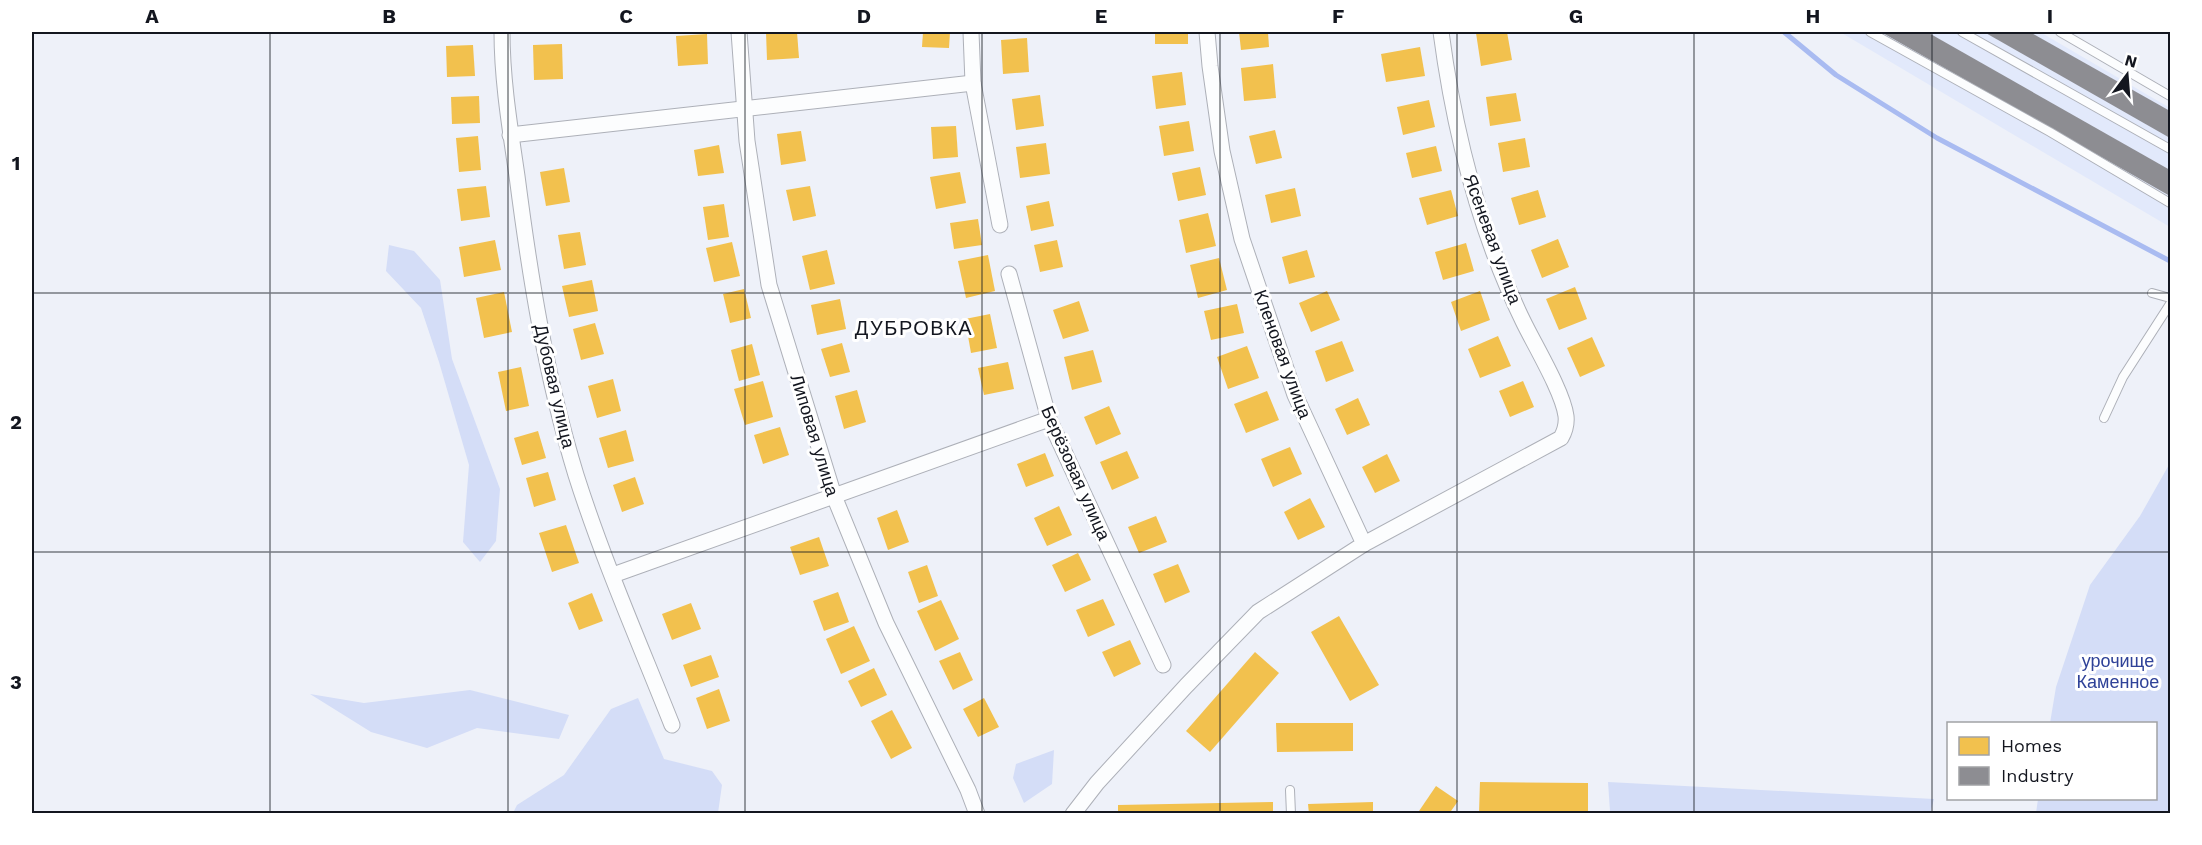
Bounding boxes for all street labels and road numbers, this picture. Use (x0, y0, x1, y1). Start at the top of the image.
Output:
street label: Ясеневая улица (1460, 171, 1527, 308)
street label: Кленовая улица (1250, 287, 1316, 422)
street label: Дубовая улица (531, 322, 580, 451)
street label: Липовая улица (786, 372, 844, 499)
street label: Берёзовая улица (1037, 403, 1115, 544)

